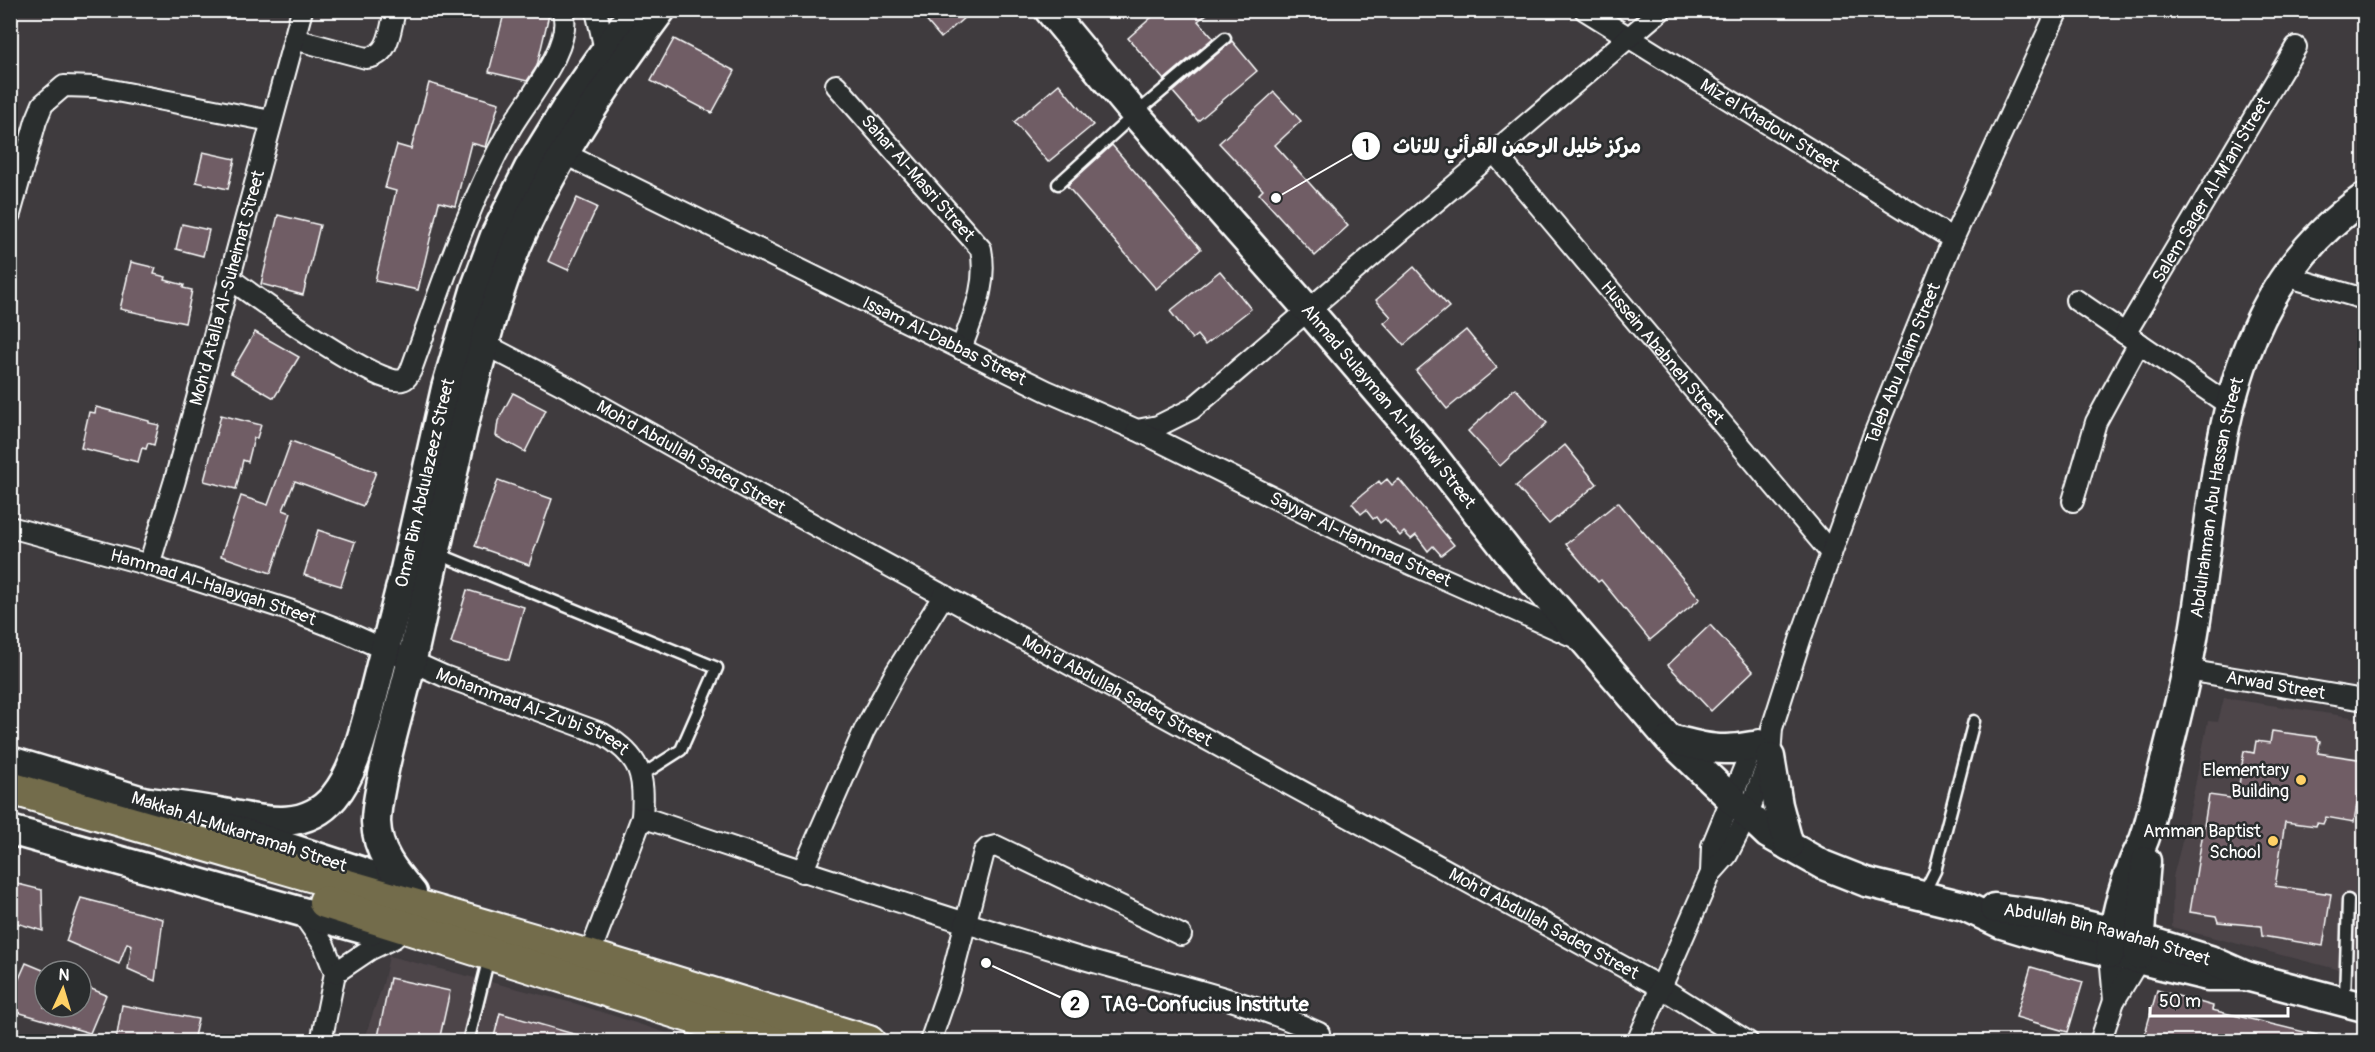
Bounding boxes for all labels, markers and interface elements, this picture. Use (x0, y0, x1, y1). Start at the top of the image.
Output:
street label: Miz'el Khadour Street (1696, 73, 1845, 178)
street label: Salem Saqer Al-M'ani Street (2147, 92, 2276, 287)
street label: Sahar Al-Masri Street (856, 110, 981, 247)
callout: مركز خليل الرحمن القرأني للاناث (1351, 127, 1653, 165)
text: مركز خليل الرحمن القرأني للاناث (1393, 134, 1641, 164)
text: 1 (1362, 135, 1370, 158)
street label: Moh'd Atalla Al-Suheimat Street (184, 167, 270, 408)
street label: Hussein Ababneh Street (1596, 276, 1730, 430)
street label: Taleb Abu Alaim Street (1860, 279, 1946, 448)
street label: Issam Al-Dabbas Street (859, 291, 1031, 391)
street label: Ahmad Sulayman Al-Najdwi Street (1296, 299, 1482, 514)
street label: Abdulrahman Abu Hassan Street (2185, 374, 2249, 620)
street label: Omar Bin Abdulazeez Street (390, 375, 460, 590)
street label: Moh'd Abdullah Sadeq Street (593, 395, 791, 519)
street label: Sayyar Al-Hammad Street (1266, 486, 1456, 592)
street label: Hammad Al-Halayqah Street (108, 544, 320, 631)
street label: Moh'd Abdullah Sadeq Street (1018, 629, 1217, 752)
street label: Mohammad Al-Zu'bi Street (432, 662, 635, 760)
street label: Arwad Street (2224, 665, 2328, 705)
place label: Elementary Building (2202, 759, 2289, 803)
marker: Elementary Building (2294, 773, 2308, 787)
street label: Makkah Al-Mukarramah Street (128, 786, 350, 878)
place label: Amman Baptist School (2143, 820, 2262, 864)
marker: Amman Baptist School (2266, 834, 2280, 848)
street label: Moh'd Abdullah Sadeq Street (1445, 862, 1644, 985)
street label: Abdullah Bin Rawahah Street (2002, 898, 2214, 971)
north arrow (33, 959, 93, 1019)
text: N (58, 965, 70, 985)
scale bar (2150, 980, 2288, 1018)
callout: TAG-Confucius Institute (1060, 985, 1321, 1023)
text: 50 m (2159, 990, 2201, 1013)
text: TAG-Confucius Institute (1100, 992, 1310, 1017)
text: 2 (1070, 993, 1080, 1016)

